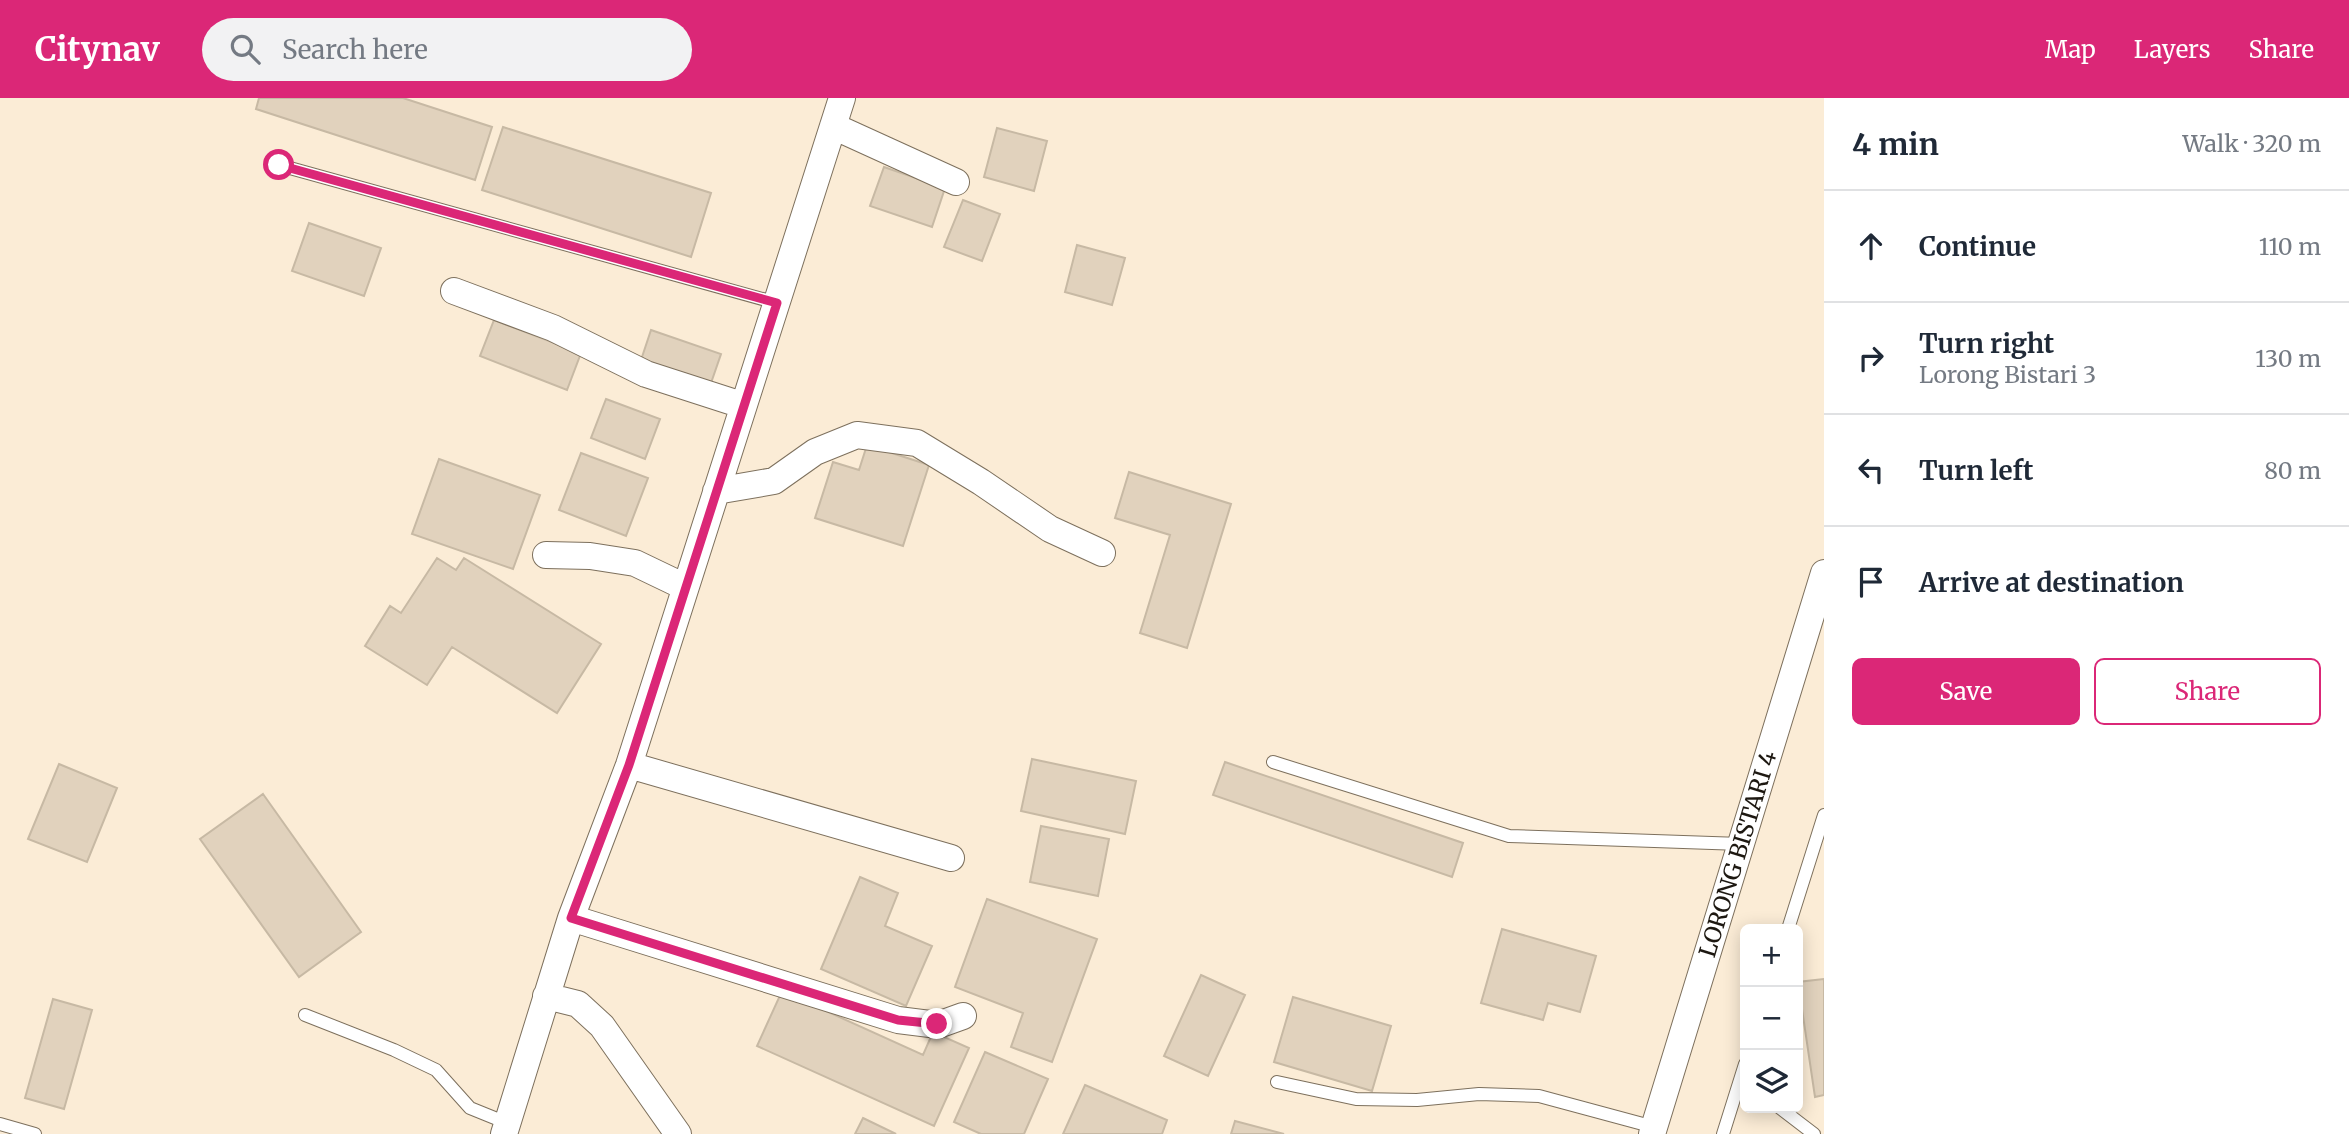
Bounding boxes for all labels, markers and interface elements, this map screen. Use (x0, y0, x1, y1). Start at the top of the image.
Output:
search box (202, 18, 692, 81)
text: Citynav (35, 29, 160, 70)
icon: search (226, 30, 264, 68)
text: Search here (282, 33, 428, 66)
text: Map (2045, 34, 2096, 65)
text: Layers (2134, 34, 2210, 65)
text: Share (2248, 34, 2314, 65)
text: 4 min (1852, 125, 1939, 163)
text: Walk · 320 m (2183, 129, 2321, 158)
route start (263, 149, 294, 180)
icon: ahead (1852, 227, 1890, 265)
text: Continue (1919, 230, 2036, 263)
text: 110 m (2259, 232, 2321, 261)
text: Turn right (1919, 327, 2054, 360)
icon: right (1852, 339, 1890, 377)
text: 130 m (2255, 344, 2321, 373)
text: Lorong Bistari 3 (1919, 360, 2096, 389)
icon: left (1852, 451, 1890, 489)
text: Turn left (1919, 454, 2033, 487)
text: 80 m (2264, 456, 2321, 485)
icon: arrive (1852, 563, 1890, 601)
text: Arrive at destination (1919, 566, 2184, 599)
button: Save (1852, 658, 2080, 725)
button: Share (2094, 658, 2321, 725)
street label: LORONG BISTARI 4 (1692, 747, 1783, 960)
map controls (1740, 924, 1803, 1113)
button: + (1740, 924, 1803, 987)
button: − (1740, 987, 1803, 1050)
route end (921, 1008, 952, 1039)
button: layers (1740, 1050, 1803, 1113)

